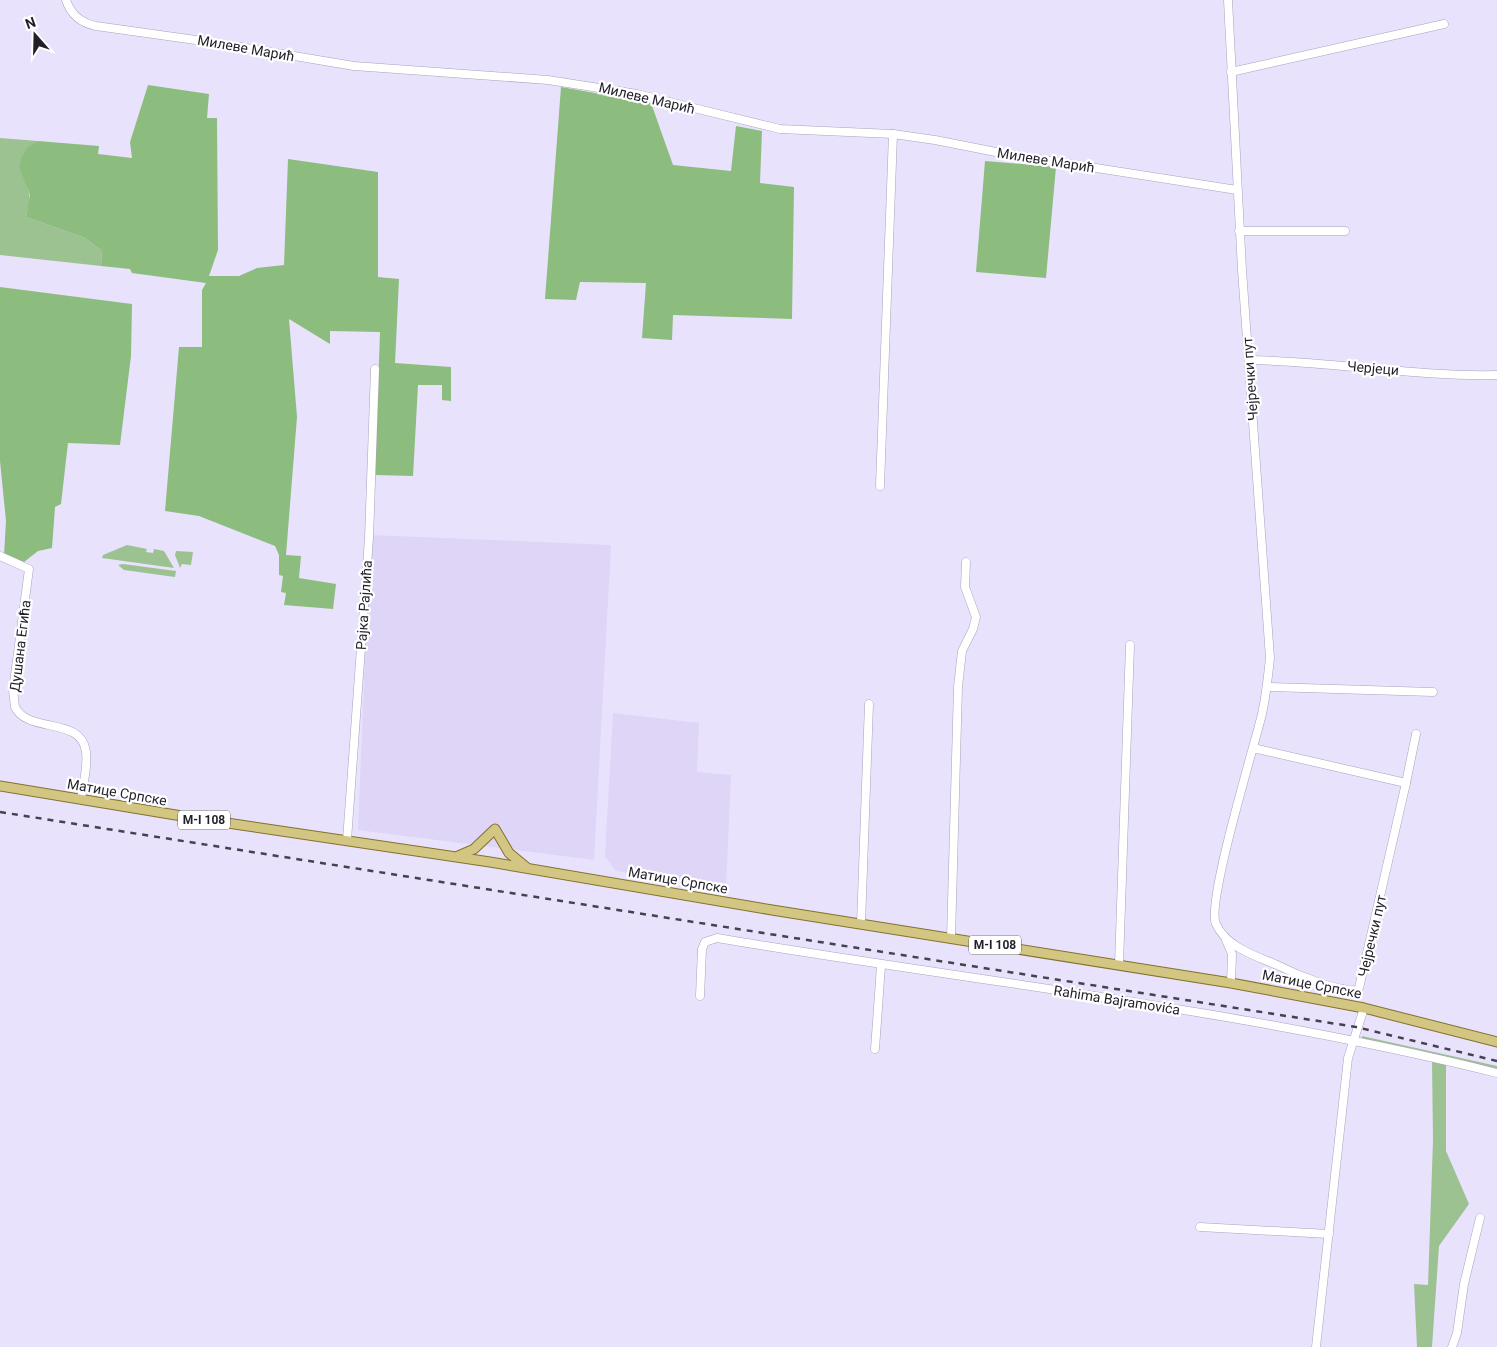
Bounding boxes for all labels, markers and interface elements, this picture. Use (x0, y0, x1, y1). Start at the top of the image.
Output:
north arrow (10, 10, 60, 60)
text: N (23, 14, 38, 32)
street label: Милеве Мaрић (196, 32, 296, 64)
street label: Милеве Мaрић (597, 79, 697, 117)
street label: Милеве Мaрић (996, 144, 1096, 176)
street label: Чејречки пут (1239, 336, 1261, 421)
street label: Черјеци (1346, 358, 1400, 378)
street label: Рајка Рајлића (353, 560, 375, 650)
street label: Душана Егића (6, 599, 34, 693)
street label: Матице Српске (66, 775, 168, 809)
road number: M-I 108 (178, 810, 230, 830)
street label: Матице Српске (627, 863, 729, 897)
street label: Чејречки пут (1355, 893, 1389, 979)
road number: M-I 108 (969, 936, 1021, 954)
street label: Матице Српске (1261, 967, 1363, 1001)
street label: Rahima Bajramovića (1053, 982, 1181, 1018)

